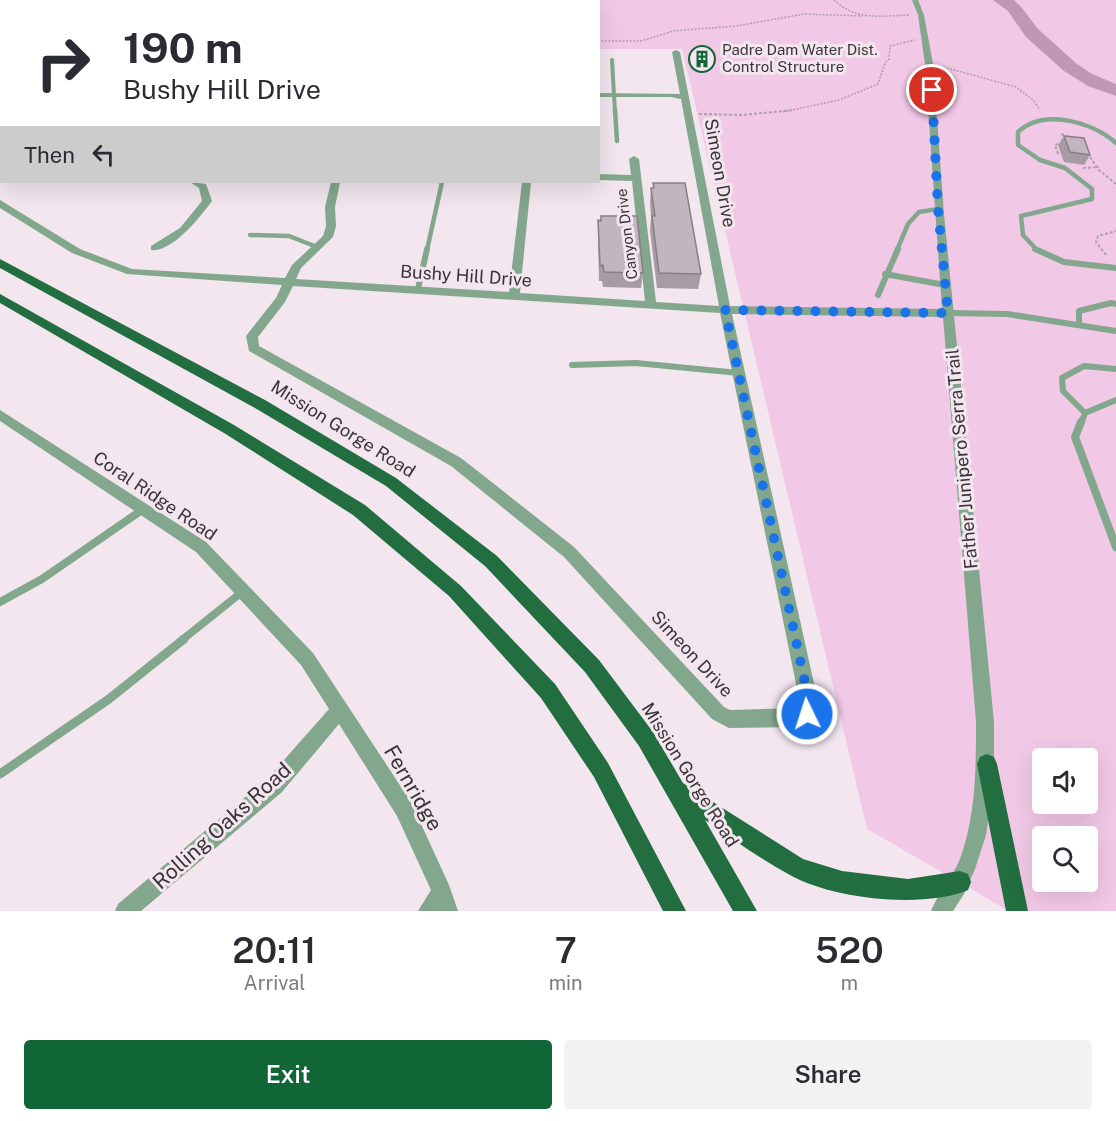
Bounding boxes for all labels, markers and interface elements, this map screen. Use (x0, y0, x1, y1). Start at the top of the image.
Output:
text: 190 m (123, 23, 243, 72)
icon: right (24, 24, 102, 102)
place label: Padre Dam Water Dist. Control Structure (722, 41, 878, 75)
building icon: Padre Dam Water Dist. Control Structure (687, 44, 717, 74)
pin (906, 64, 957, 115)
text: Bushy Hill Drive (123, 73, 321, 105)
icon: arrive (915, 73, 948, 106)
street label: Simeon Drive (701, 117, 740, 229)
icon: left (87, 138, 120, 171)
text: Then (24, 142, 75, 168)
street label: Canyon Drive (612, 188, 641, 280)
street label: Bushy Hill Drive (399, 260, 533, 291)
street label: Father Junipero Serra Trail (941, 348, 982, 570)
street label: Mission Gorge Road (267, 376, 419, 481)
street label: Coral Ridge Road (90, 447, 221, 545)
street label: Simeon Drive (647, 606, 738, 701)
position arrow (775, 682, 839, 746)
street label: Mission Gorge Road (638, 699, 743, 851)
street label: Fernridge (379, 740, 448, 835)
map controls (1032, 748, 1098, 892)
button: sound (1032, 748, 1098, 814)
street label: Rolling Oaks Road (147, 757, 296, 894)
button: search (1032, 826, 1098, 892)
text: 20:11 (232, 929, 316, 971)
text: 7 (555, 929, 577, 971)
text: 520 (815, 929, 884, 971)
text: Arrival (243, 971, 305, 995)
text: min (549, 971, 583, 995)
text: m (841, 971, 858, 995)
button: Exit (24, 1040, 552, 1109)
button: Share (564, 1040, 1092, 1109)

